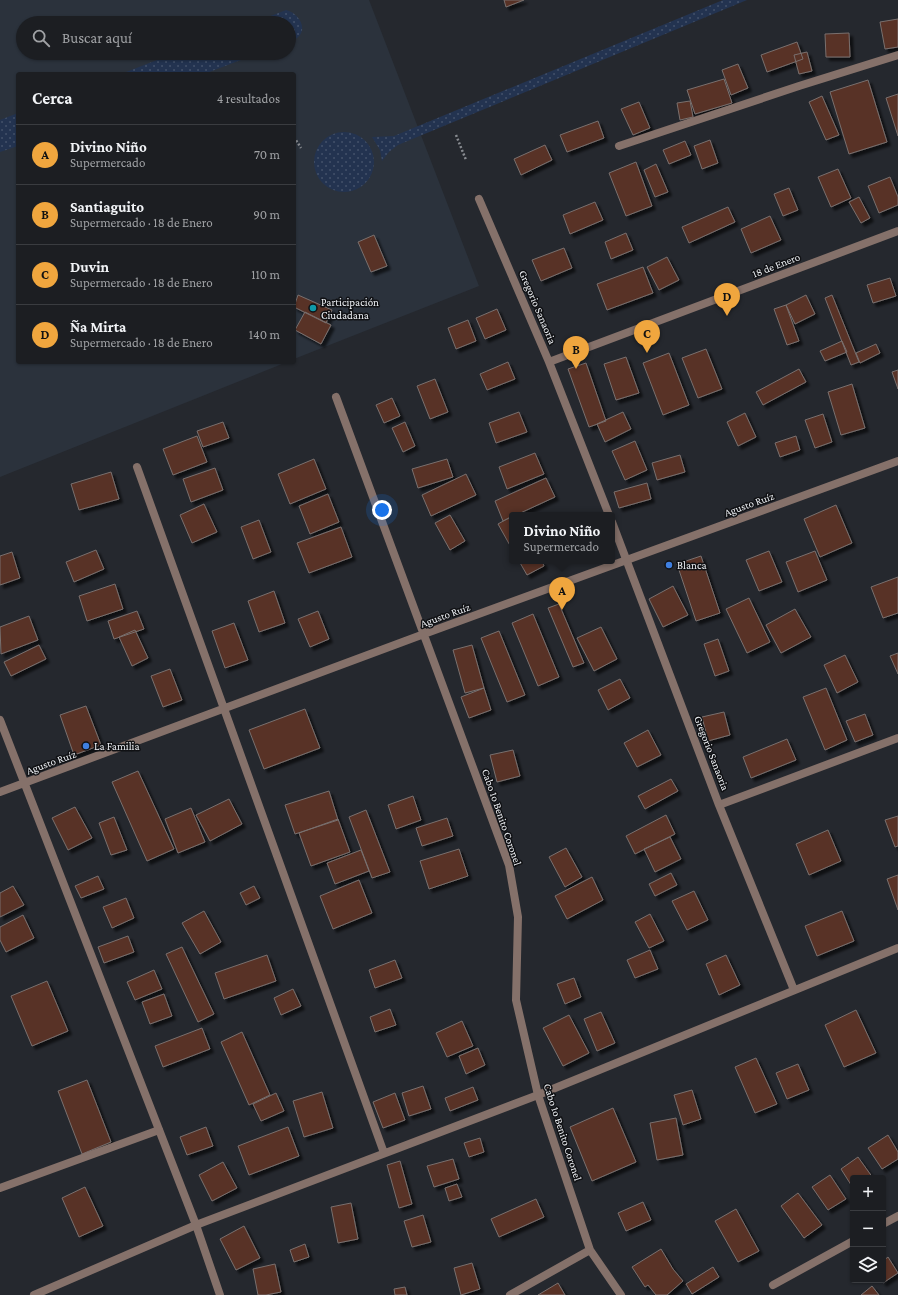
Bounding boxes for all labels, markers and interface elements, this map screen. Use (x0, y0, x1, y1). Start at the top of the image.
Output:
search box (16, 16, 296, 60)
icon: search (30, 27, 52, 49)
text: Buscar aquí (62, 30, 132, 46)
text: Cerca (32, 89, 72, 108)
text: 4 resultados (217, 91, 280, 106)
text: Divino Niño (70, 139, 147, 155)
text: A (41, 147, 49, 162)
text: 70 m (254, 147, 280, 162)
text: Supermercado (70, 155, 145, 170)
text: Santiaguito (70, 199, 144, 215)
text: B (41, 207, 49, 222)
text: 90 m (253, 207, 280, 222)
text: Supermercado · 18 de Enero (70, 215, 213, 230)
street label: 18 de Enero (750, 250, 802, 280)
text: Duvin (70, 259, 109, 275)
text: C (41, 267, 49, 282)
text: 110 m (251, 267, 280, 282)
street label: Gregorio Sanaoria (516, 268, 559, 346)
text: Supermercado · 18 de Enero (70, 275, 213, 290)
pin: D (714, 283, 740, 316)
place label: Participación Ciudadana (321, 296, 379, 321)
marker: Participación Ciudadana (308, 303, 318, 313)
text: Ña Mirta (70, 319, 126, 335)
pin: C (634, 320, 660, 353)
text: D (41, 327, 49, 342)
text: 140 m (249, 327, 280, 342)
text: Supermercado · 18 de Enero (70, 335, 213, 350)
pin: B (563, 336, 589, 369)
street label: Agusto Ruíz (722, 489, 776, 519)
your location (372, 500, 392, 520)
popup (509, 512, 615, 564)
text: Divino Niño (524, 523, 600, 539)
text: Supermercado (524, 539, 599, 554)
place label: Blanca (677, 559, 707, 571)
marker: Blanca (664, 560, 674, 570)
pin: A (549, 577, 575, 610)
street label: Agusto Ruíz (418, 600, 472, 630)
street label: Gregorio Sanaoria (691, 714, 732, 792)
place label: La Familia (94, 740, 140, 752)
marker: La Familia (81, 741, 91, 751)
street label: Agusto Ruíz (24, 747, 78, 777)
street label: Cabo 1o Benito Coronel (480, 767, 524, 867)
street label: Cabo 1o Benito Coronel (542, 1082, 584, 1182)
map controls (850, 1175, 886, 1283)
button: + (850, 1175, 886, 1211)
button: − (850, 1211, 886, 1247)
button: layers (850, 1247, 886, 1283)

